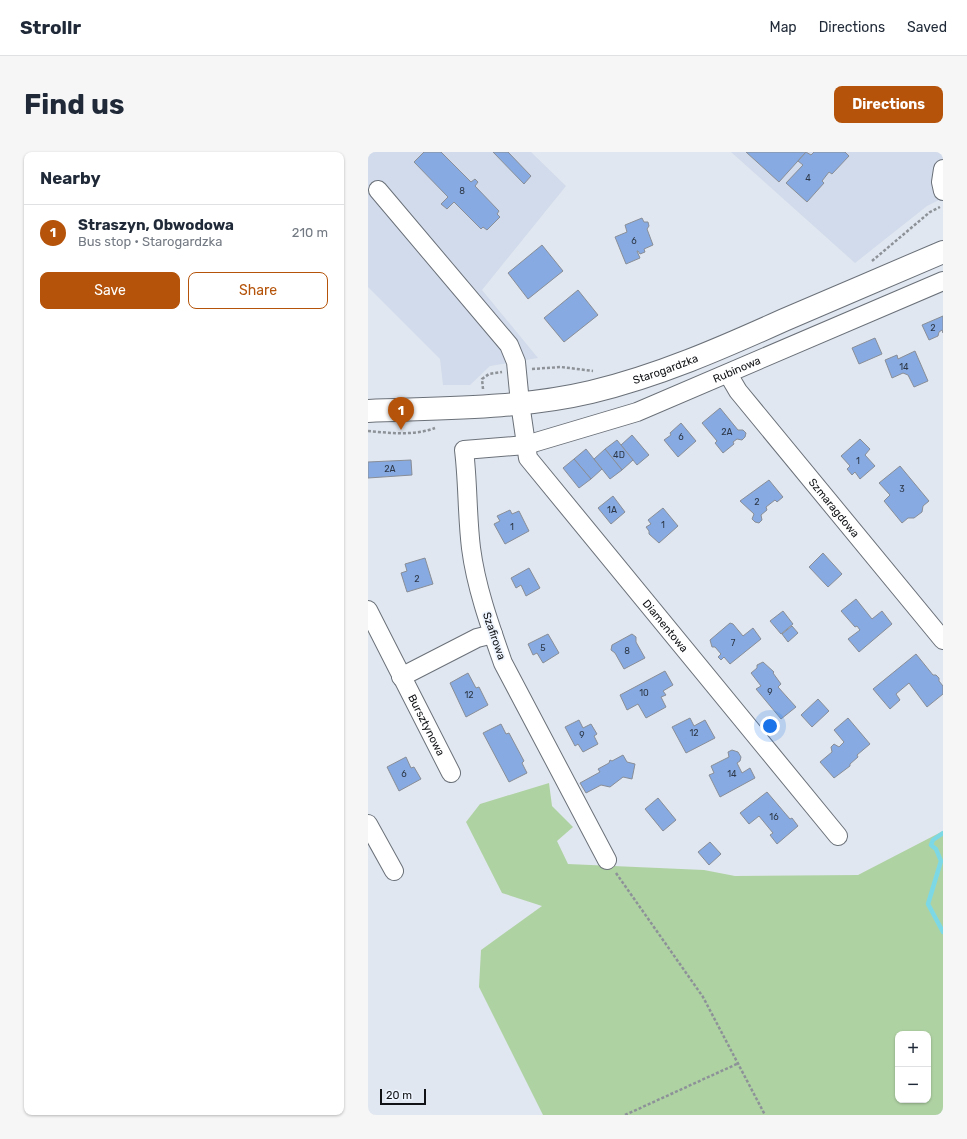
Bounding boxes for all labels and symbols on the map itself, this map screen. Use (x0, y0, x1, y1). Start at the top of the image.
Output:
house number: 4 (805, 173, 811, 183)
house number: 8 (459, 186, 465, 196)
house number: 6 (631, 236, 637, 246)
house number: 2 (930, 323, 936, 333)
street label: Starogardzka (631, 351, 700, 387)
street label: Rubinowa (711, 353, 762, 385)
house number: 14 (899, 362, 909, 372)
pin: 1 (388, 397, 414, 430)
house number: 2A (721, 427, 733, 437)
house number: 6 (678, 432, 684, 442)
house number: 4D (613, 450, 625, 460)
house number: 1 (856, 456, 860, 466)
house number: 2A (384, 464, 396, 474)
street label: Szmaragdowa (806, 476, 862, 540)
house number: 3 (899, 484, 905, 494)
house number: 2 (754, 497, 760, 507)
house number: 1A (607, 505, 617, 515)
house number: 1 (661, 520, 665, 530)
house number: 1 (510, 522, 514, 532)
house number: 2 (414, 574, 420, 584)
street label: Diamentowa (640, 597, 691, 655)
street label: Szafirowa (480, 610, 508, 662)
house number: 7 (731, 638, 736, 648)
house number: 5 (540, 643, 546, 653)
house number: 8 (624, 646, 630, 656)
house number: 9 (767, 687, 773, 697)
house number: 10 (639, 688, 649, 698)
house number: 12 (464, 690, 474, 700)
street label: Bursztynowa (405, 692, 448, 758)
your location (760, 716, 780, 736)
house number: 12 (689, 728, 699, 738)
house number: 9 (579, 730, 585, 740)
house number: 6 (401, 769, 407, 779)
house number: 14 (727, 769, 737, 779)
house number: 16 (769, 812, 779, 822)
scale bar (380, 1087, 426, 1106)

